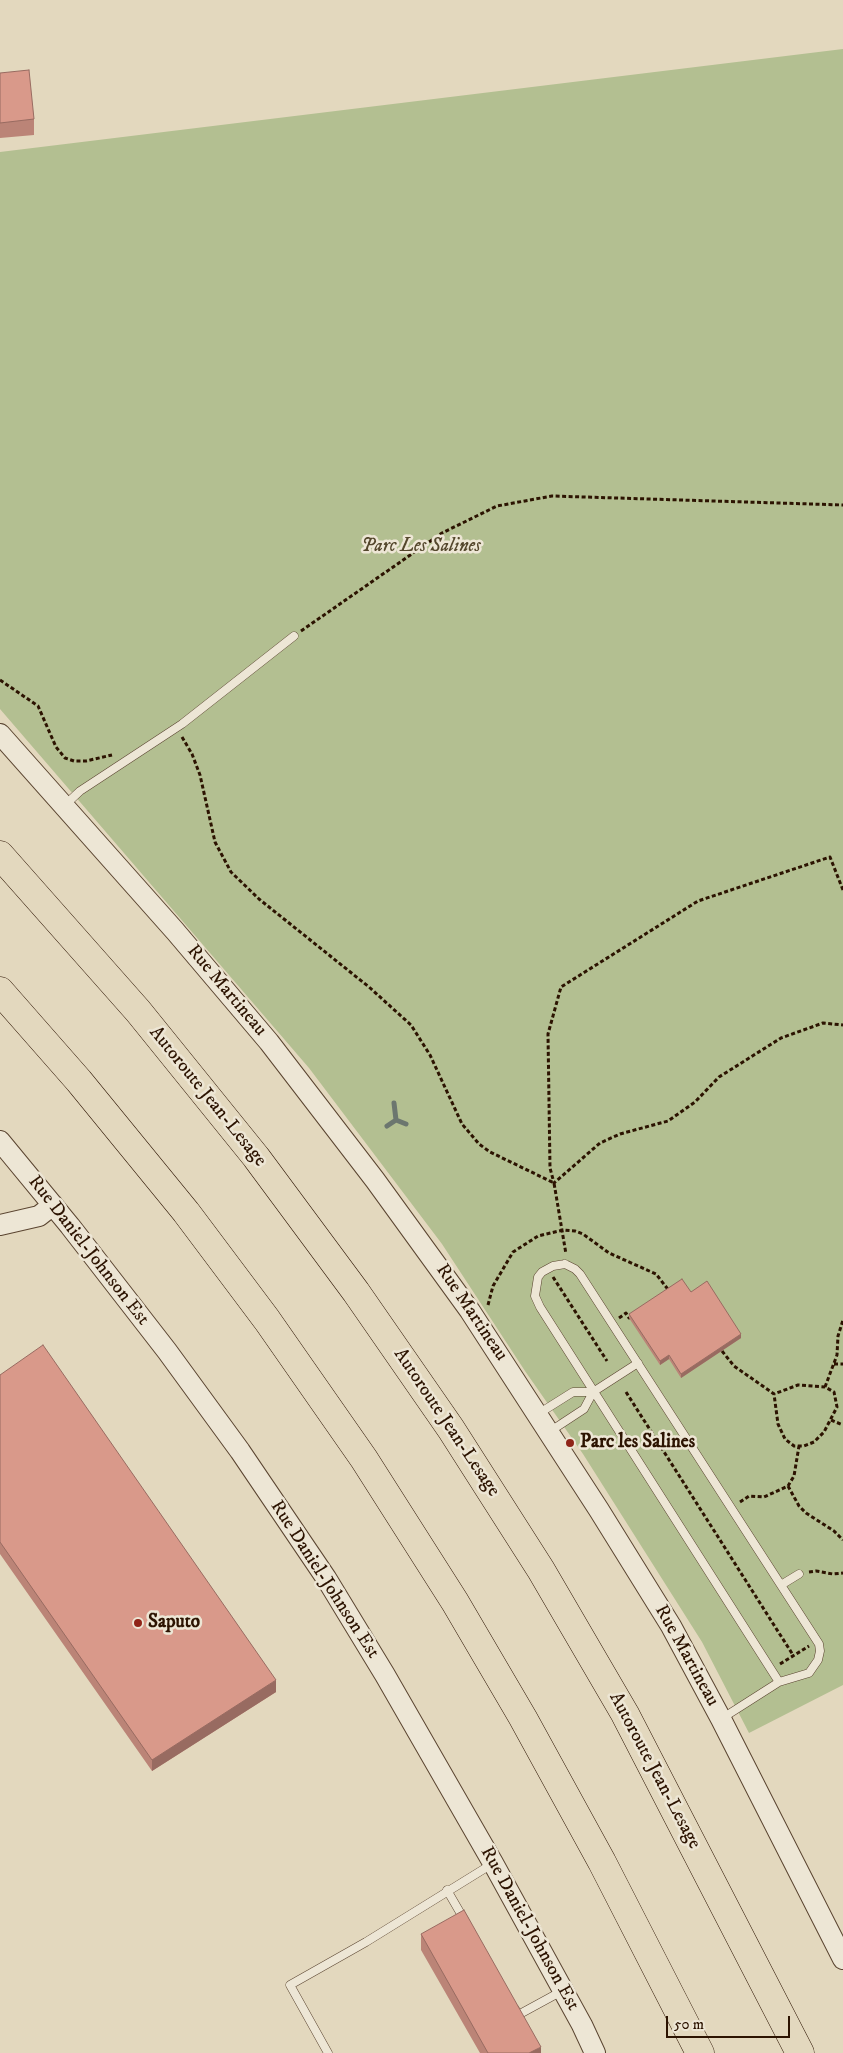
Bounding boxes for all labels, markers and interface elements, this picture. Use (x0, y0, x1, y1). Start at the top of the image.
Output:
park label: Parc Les Salines (361, 536, 481, 558)
street label: Rue Martineau (181, 941, 271, 1041)
street label: Autoroute Jean-Lesage (143, 1022, 271, 1172)
street label: Rue Daniel-Johnson Est (22, 1172, 154, 1330)
street label: Rue Martineau (430, 1260, 512, 1366)
street label: Autoroute Jean-Lesage (388, 1345, 504, 1501)
place label: Parc les Salines (580, 1432, 695, 1454)
marker: Parc les Salines (564, 1437, 576, 1449)
street label: Rue Daniel-Johnson Est (264, 1497, 384, 1663)
street label: Rue Martineau (649, 1601, 723, 1711)
place label: Saputo (148, 1612, 200, 1634)
marker: Saputo (132, 1617, 144, 1629)
street label: Autoroute Jean-Lesage (603, 1689, 705, 1853)
street label: Rue Daniel-Johnson Est (474, 1843, 584, 2015)
scale bar (668, 2006, 792, 2038)
text: 50 m (674, 2015, 704, 2034)

